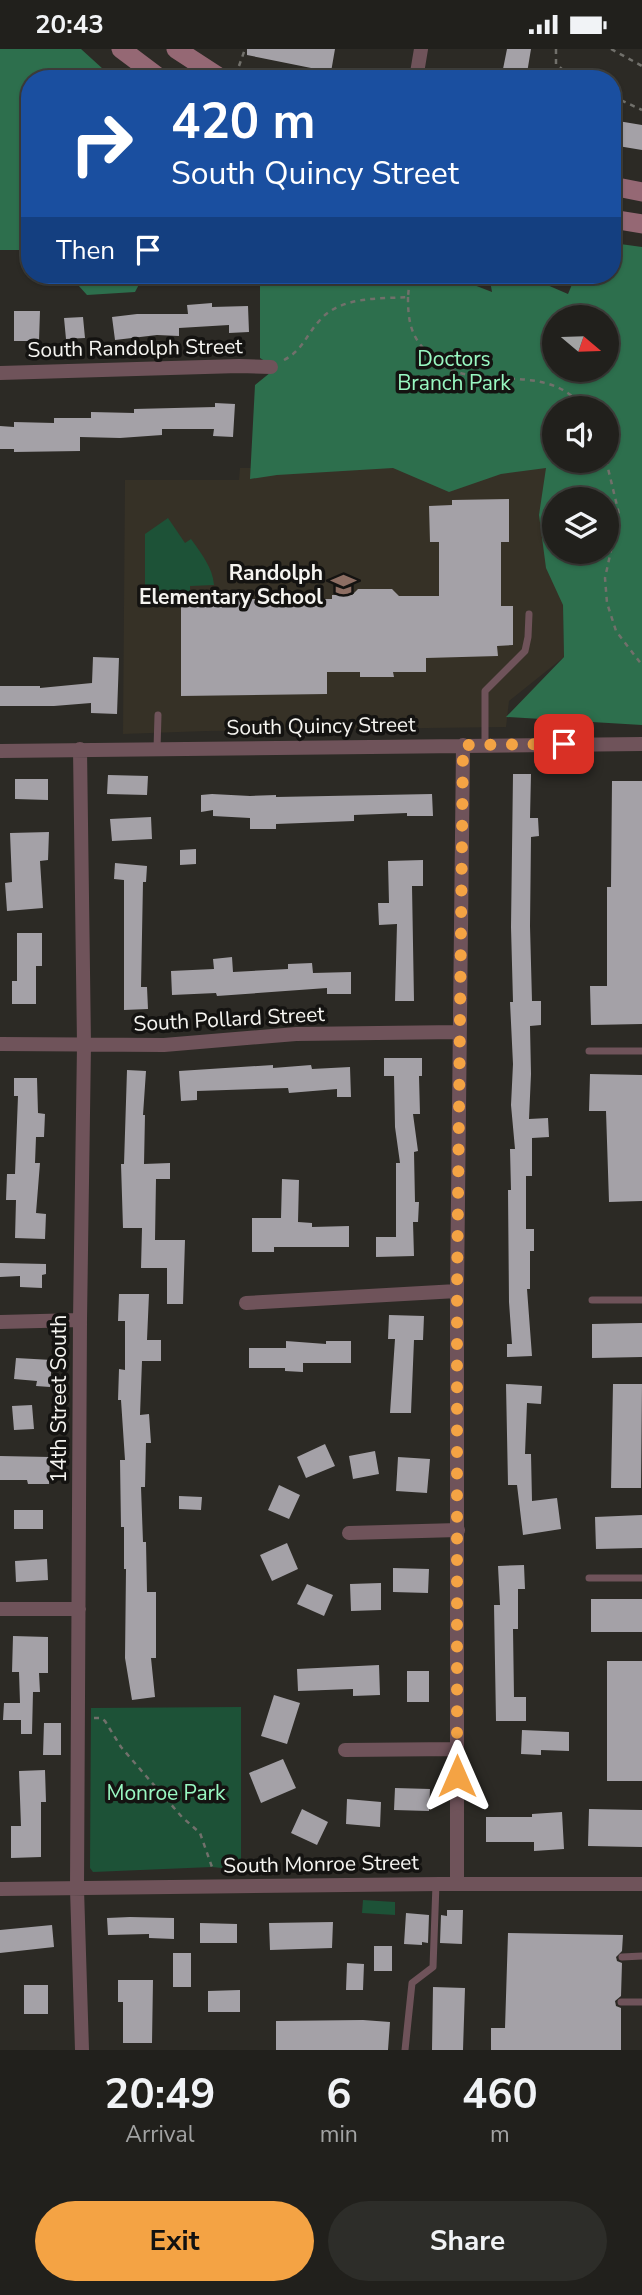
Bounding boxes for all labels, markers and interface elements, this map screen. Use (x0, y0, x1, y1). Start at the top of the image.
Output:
text: 20:43 (35, 7, 104, 42)
text: 420 m (171, 88, 315, 155)
icon: right (56, 98, 147, 189)
text: South Quincy Street (171, 152, 459, 195)
icon: arrive (129, 231, 167, 269)
text: Then (56, 233, 115, 268)
north arrow (542, 305, 620, 381)
map controls (542, 305, 619, 564)
street label: South Randolph Street (27, 332, 243, 364)
park label: Doctors Branch Park (397, 345, 511, 397)
button: sound (542, 396, 619, 473)
button: layers (542, 487, 619, 564)
place label: Randolph Elementary School (139, 559, 323, 611)
school or university icon: Randolph Elementary School (329, 571, 357, 599)
street label: South Quincy Street (226, 710, 416, 742)
pin (534, 714, 594, 774)
icon: arrive (545, 725, 583, 763)
street label: South Pollard Street (133, 1000, 326, 1038)
street label: 14th Street South (45, 1315, 73, 1483)
position arrow (420, 1739, 494, 1813)
park label: Monroe Park (106, 1779, 226, 1807)
street label: South Monroe Street (223, 1848, 420, 1880)
text: 20:49 (104, 2066, 215, 2123)
text: 6 (326, 2066, 351, 2123)
text: 460 (462, 2066, 538, 2123)
text: Arrival (125, 2119, 194, 2150)
text: min (320, 2119, 358, 2150)
text: m (490, 2119, 510, 2150)
button: Exit (35, 2201, 314, 2281)
button: Share (328, 2201, 607, 2281)

